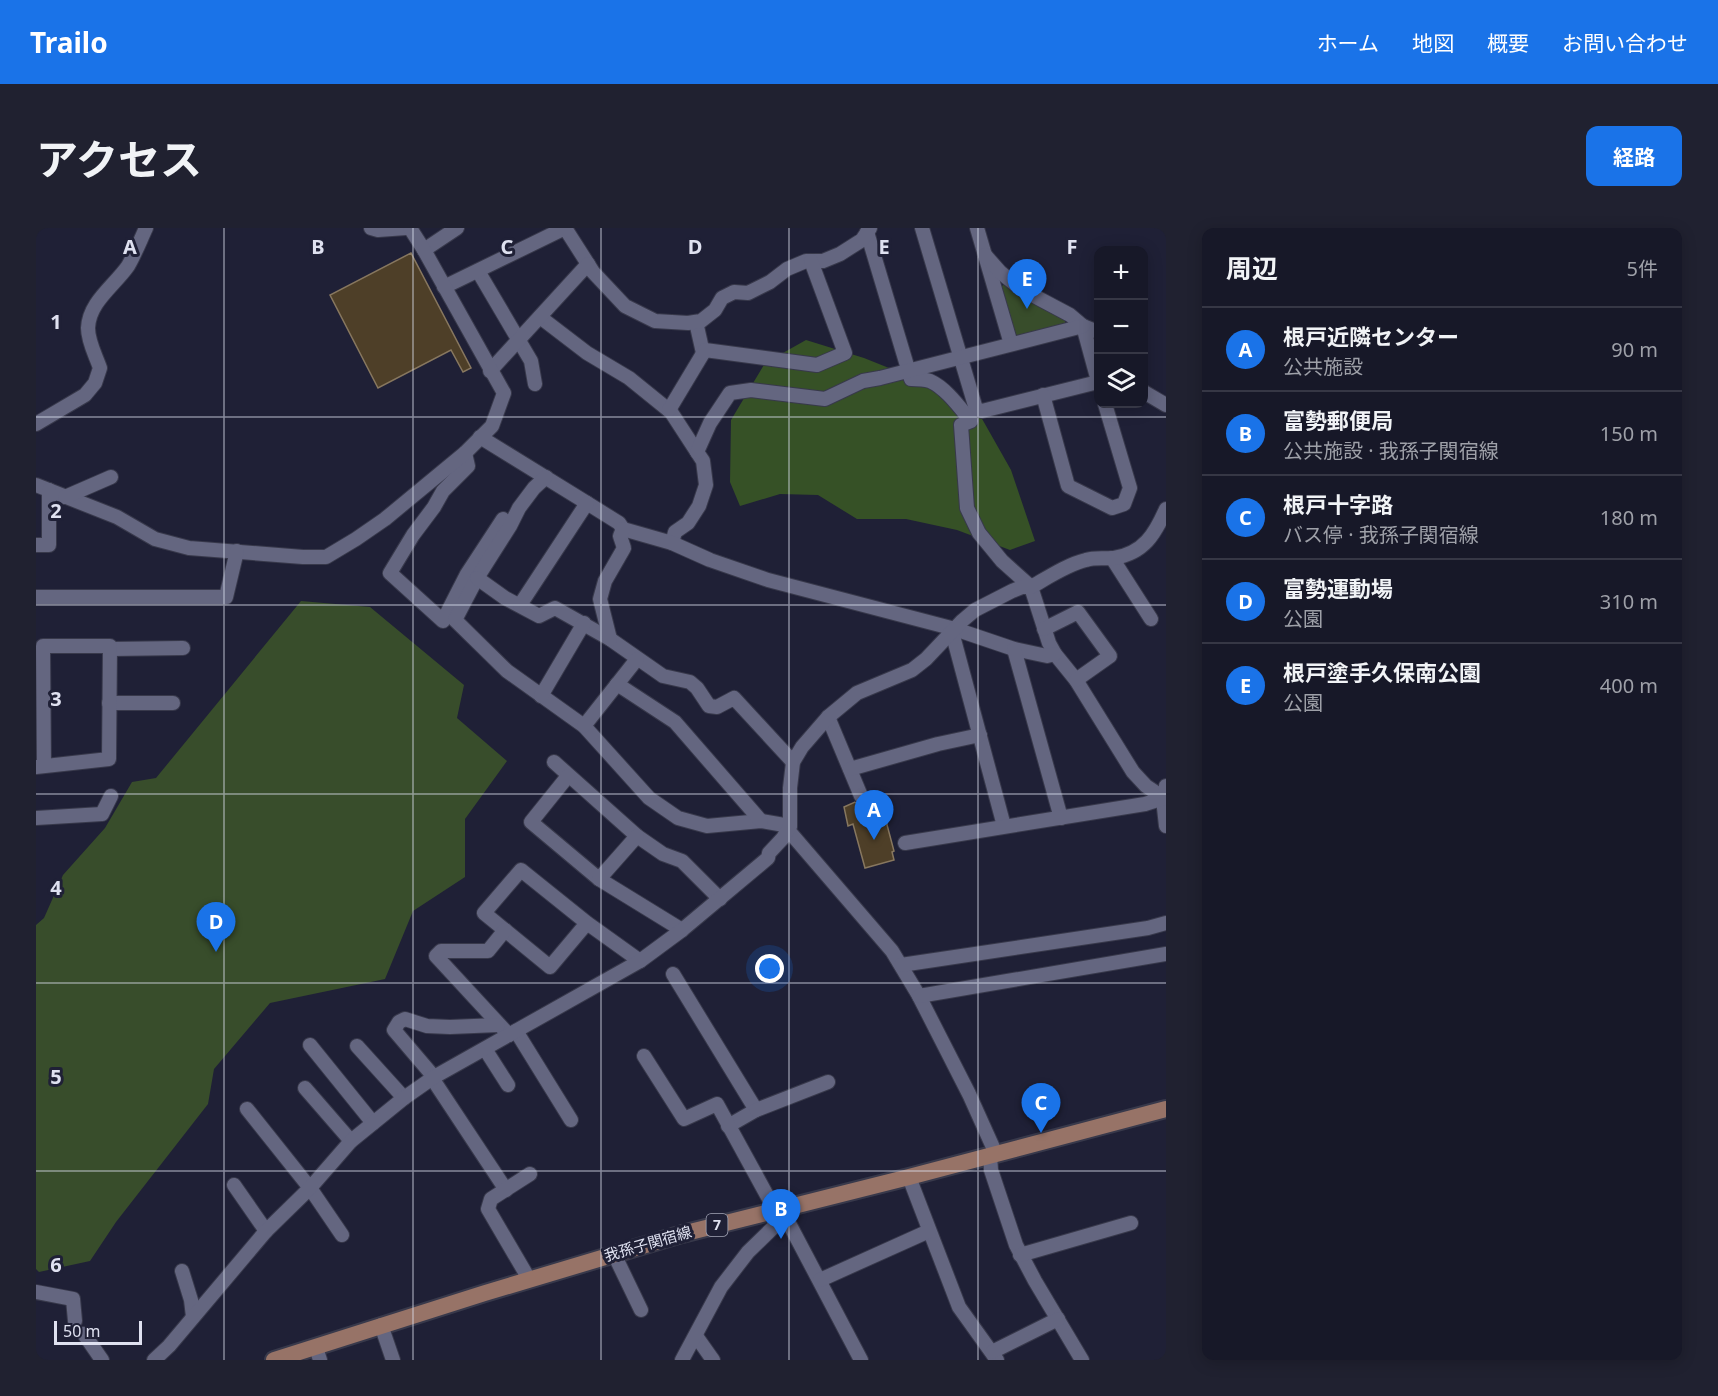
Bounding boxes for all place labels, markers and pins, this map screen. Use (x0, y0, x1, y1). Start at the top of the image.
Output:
pin: E (1008, 260, 1046, 309)
pin: A (854, 790, 894, 840)
pin: D (196, 902, 236, 952)
pin: C (1022, 1084, 1060, 1133)
pin: B (762, 1190, 800, 1239)

